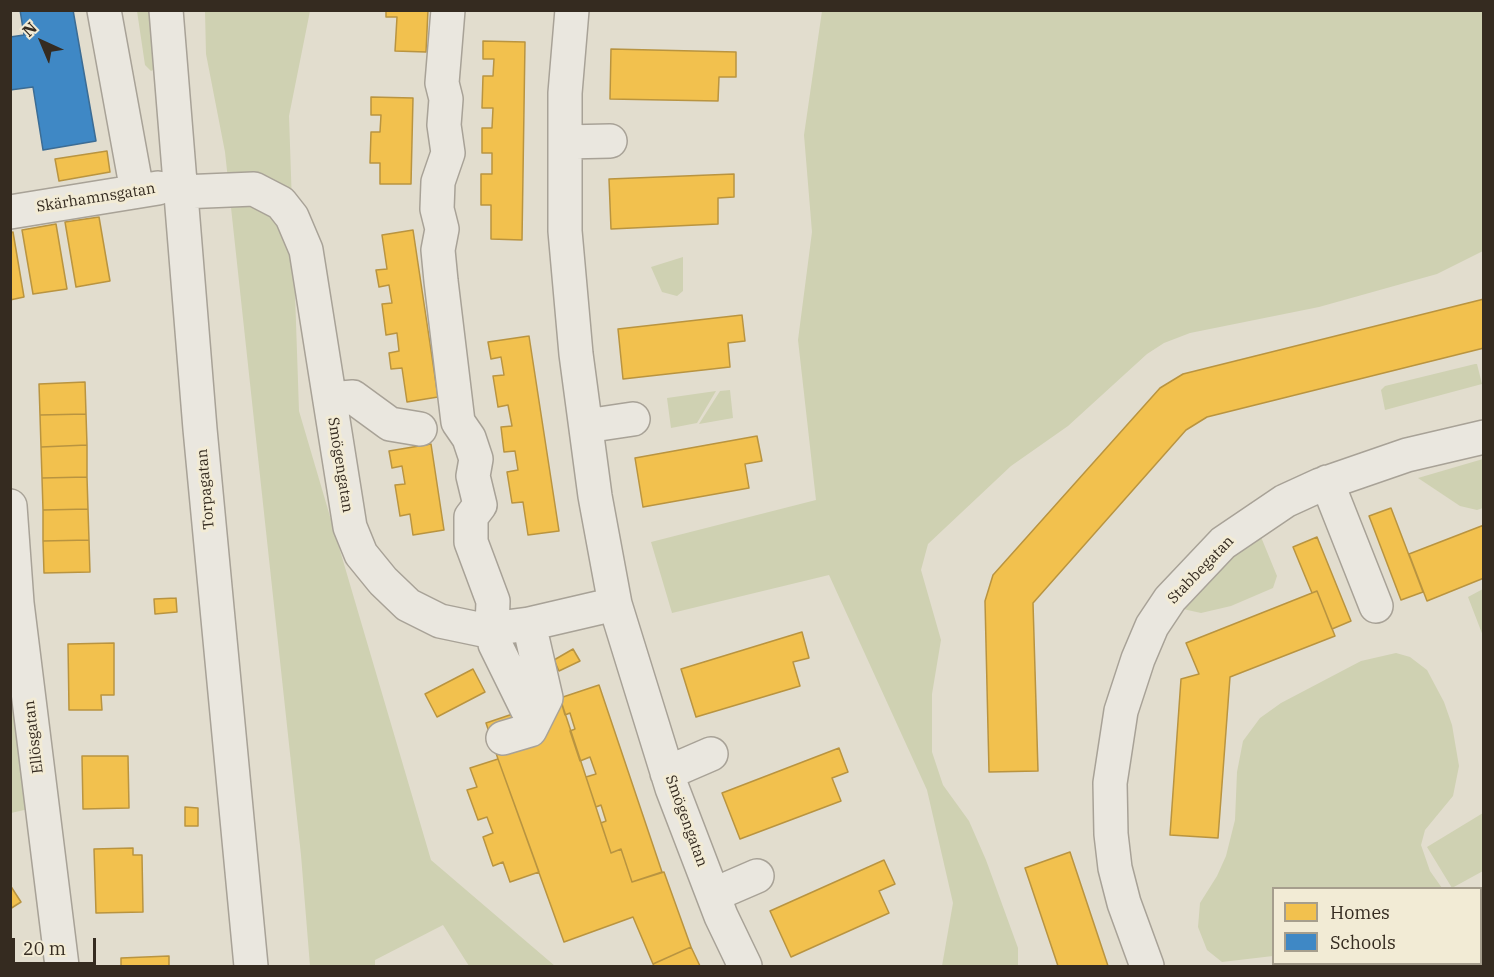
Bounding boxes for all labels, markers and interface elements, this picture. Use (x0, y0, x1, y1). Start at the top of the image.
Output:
north arrow (12, 12, 72, 72)
text: N (18, 17, 41, 41)
street label: Skärhamnsgatan (35, 180, 157, 216)
street label: Smögengatan (324, 416, 356, 514)
street label: Torpagatan (194, 448, 218, 530)
street label: Stabbegatan (1164, 532, 1238, 608)
street label: Ellösgatan (21, 699, 47, 775)
street label: Smögengatan (661, 773, 711, 869)
legend (1272, 887, 1482, 965)
text: Homes (1330, 901, 1390, 924)
scale bar (15, 926, 99, 964)
text: Schools (1330, 931, 1396, 954)
text: 20 m (23, 937, 66, 960)

